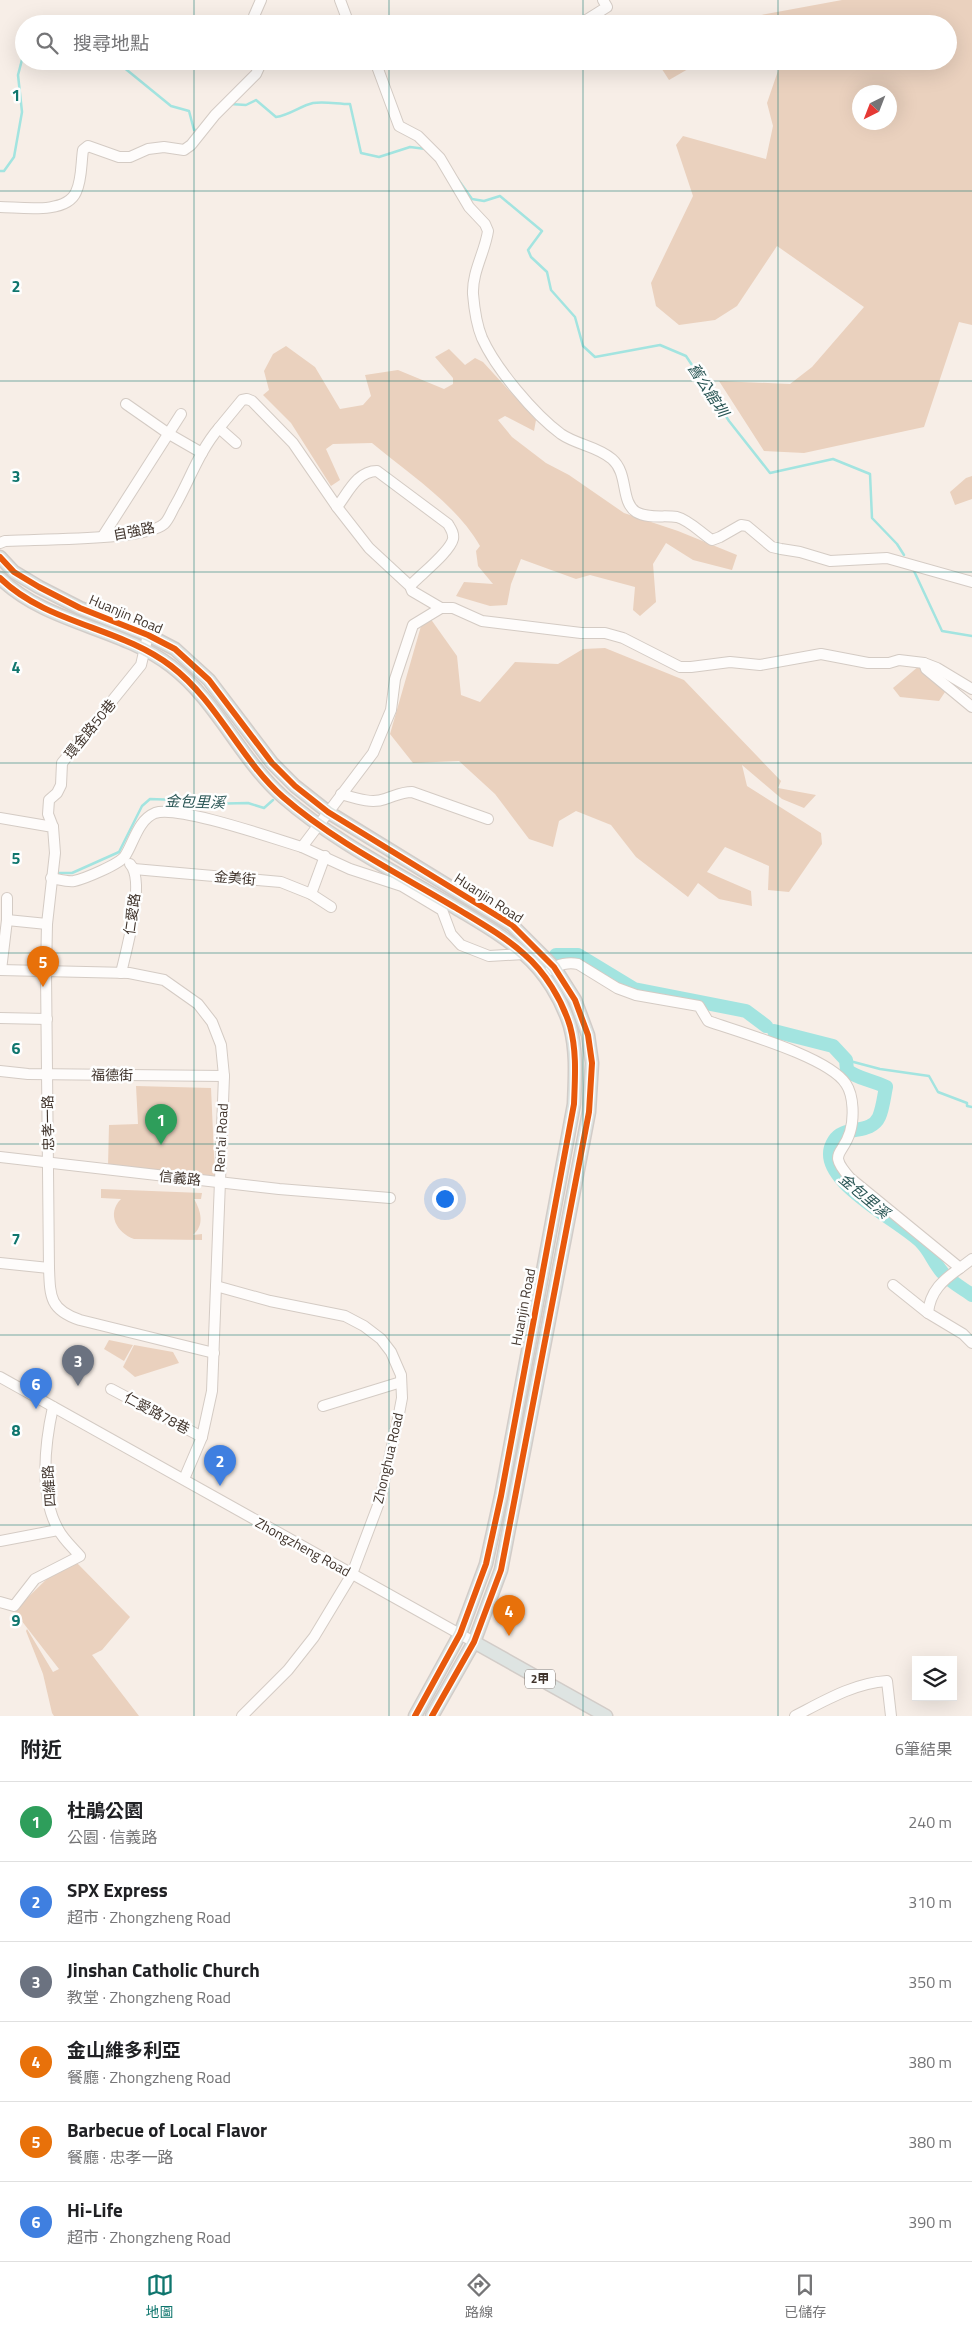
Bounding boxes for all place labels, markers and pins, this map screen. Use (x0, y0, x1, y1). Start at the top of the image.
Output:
pin: 5 (27, 946, 59, 987)
pin: 1 (145, 1104, 177, 1145)
pin: 3 (62, 1345, 94, 1386)
pin: 6 (20, 1368, 52, 1409)
pin: 2 (204, 1445, 236, 1486)
pin: 4 (493, 1595, 525, 1636)

